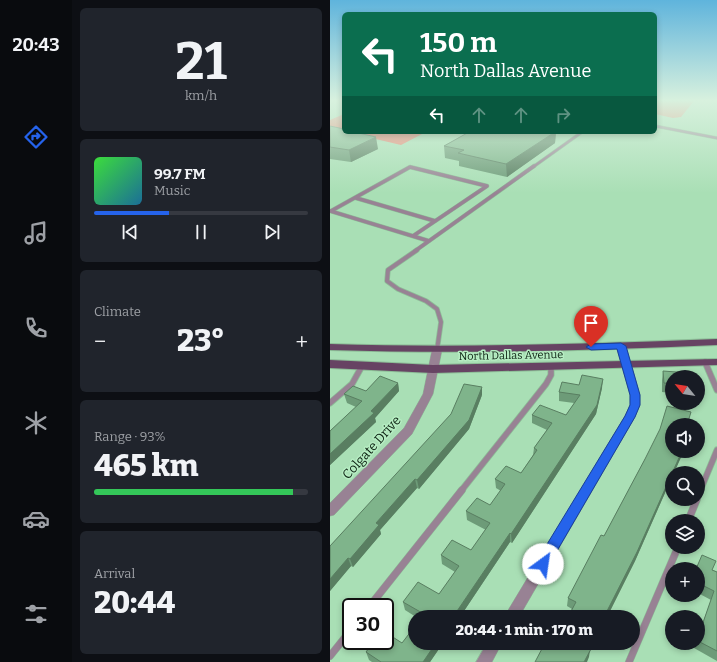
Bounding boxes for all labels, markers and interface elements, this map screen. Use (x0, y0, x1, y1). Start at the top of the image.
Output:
text: 150 m (420, 26, 497, 59)
icon: left (354, 28, 406, 80)
text: 21 (175, 30, 227, 93)
text: 20:43 (12, 34, 60, 56)
text: North Dallas Avenue (420, 60, 591, 82)
text: km/h (185, 88, 217, 103)
icon: left (426, 104, 448, 126)
icon: ahead (468, 104, 490, 126)
icon: ahead (510, 104, 532, 126)
icon: right (552, 104, 574, 126)
icon: directions (22, 123, 50, 151)
text: 99.7 FM (154, 165, 206, 183)
text: Music (154, 183, 190, 198)
icon: music (22, 219, 50, 247)
icon: previous (119, 221, 141, 243)
icon: pause (190, 221, 212, 243)
icon: next (261, 221, 283, 243)
text: Climate (94, 304, 141, 319)
pin (574, 306, 608, 347)
icon: arrive (580, 312, 602, 334)
icon: phone (22, 314, 50, 342)
text: 23° (177, 323, 225, 359)
text: − (94, 328, 106, 355)
text: + (295, 328, 308, 355)
street label: North Dallas Avenue (459, 348, 563, 363)
north arrow (665, 370, 705, 410)
map controls (665, 370, 705, 650)
icon: climate (22, 409, 50, 437)
street label: Colgate Drive (339, 413, 404, 482)
button: sound (665, 418, 705, 458)
text: Range · 93% (94, 429, 166, 444)
text: 465 km (94, 448, 198, 484)
button: search (665, 466, 705, 506)
icon: car (22, 505, 50, 533)
button: layers (665, 514, 705, 554)
position arrow (522, 543, 564, 585)
button: + (665, 562, 705, 602)
text: Arrival (94, 566, 135, 581)
text: 20:44 (94, 585, 175, 621)
speed limit sign: 30 (342, 598, 394, 650)
icon: filters (22, 600, 50, 628)
button: − (665, 610, 705, 650)
text: 20:44 · 1 min · 170 m (455, 621, 593, 639)

